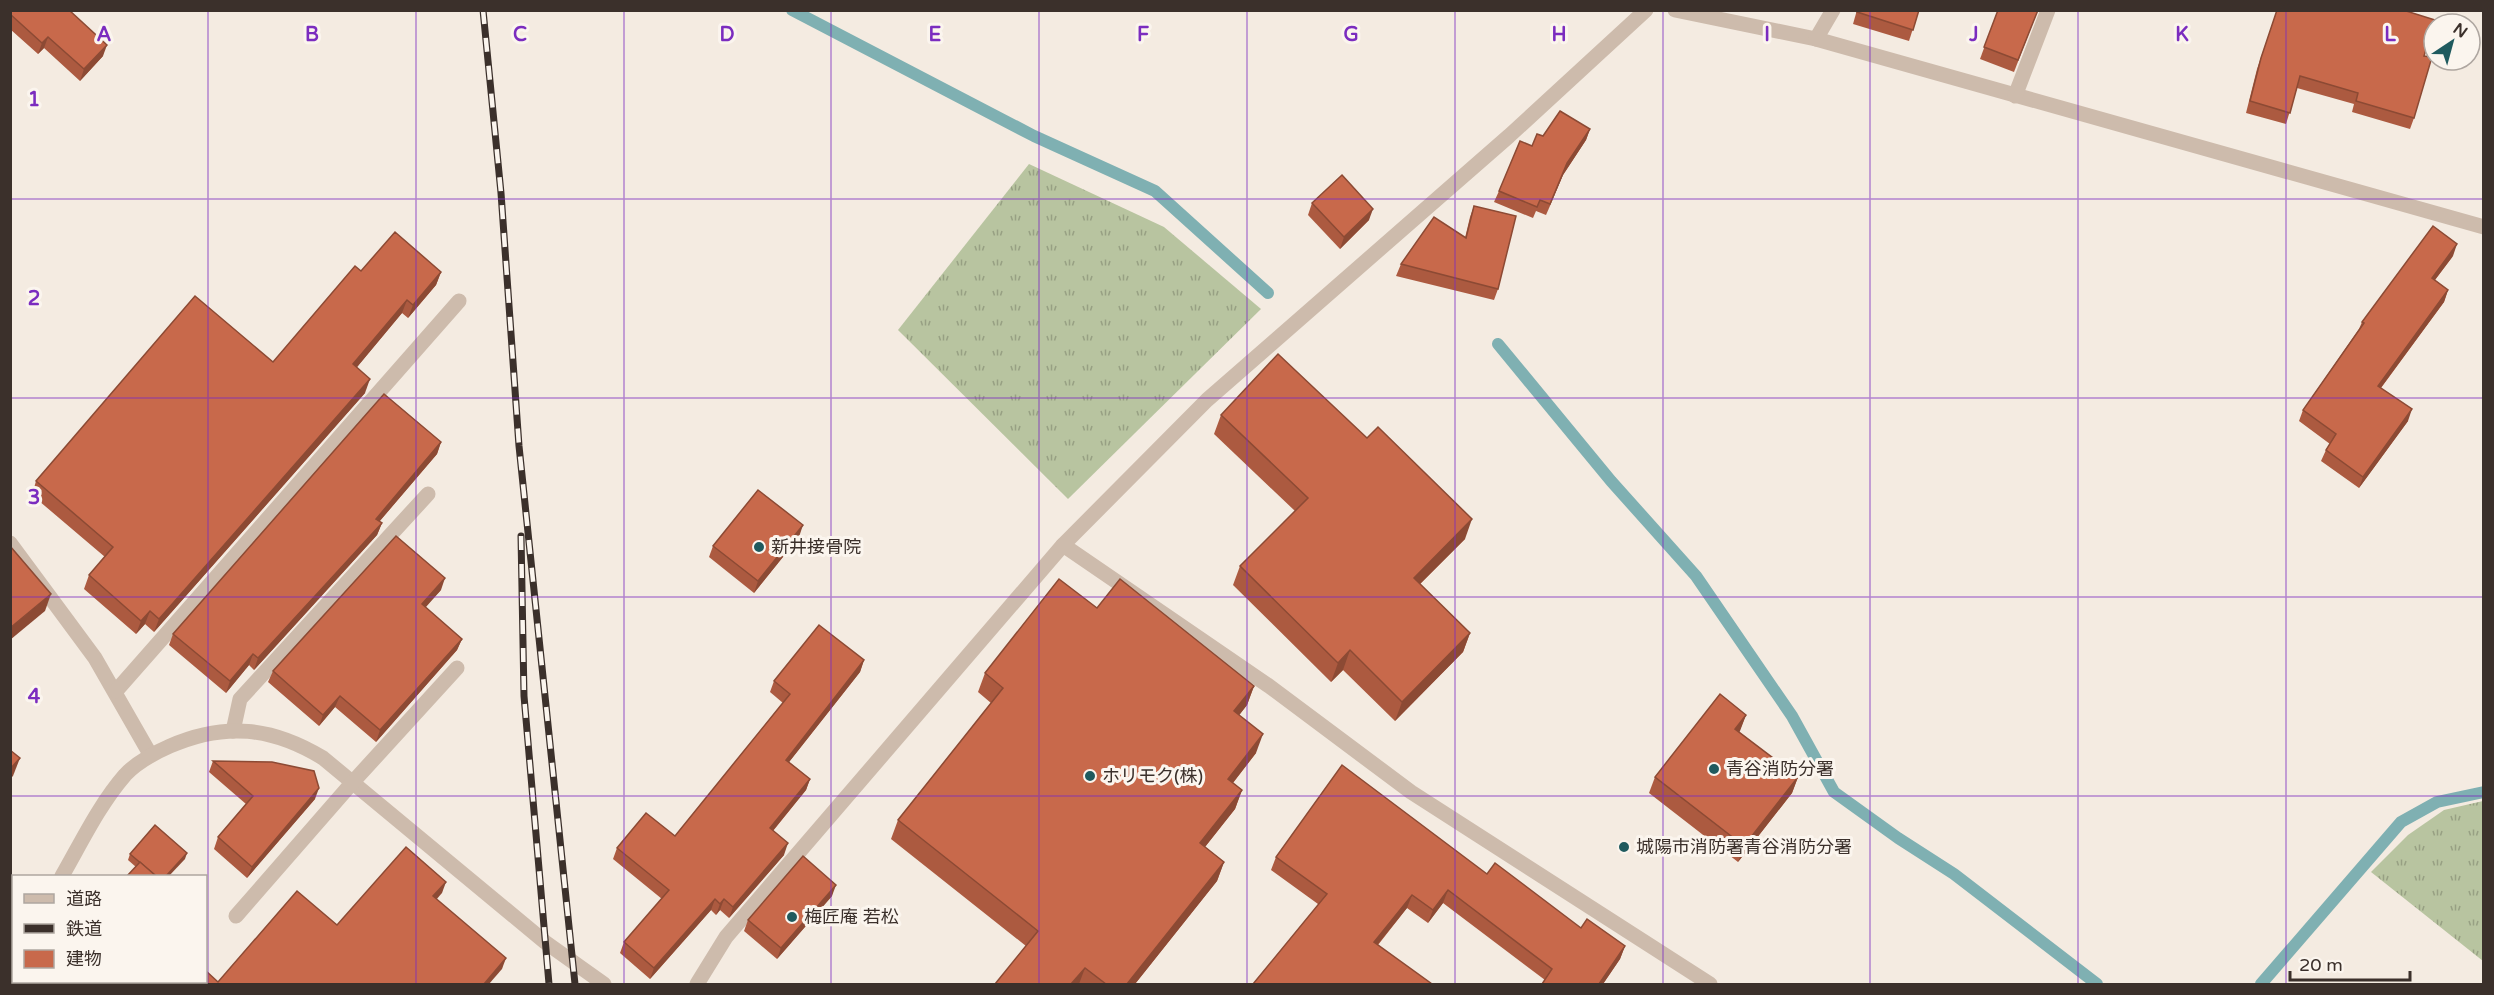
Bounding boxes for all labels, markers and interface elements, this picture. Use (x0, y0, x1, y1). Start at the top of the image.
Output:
north arrow (2422, 12, 2482, 72)
text: N (2449, 19, 2471, 43)
text: A (97, 23, 112, 47)
text: B (305, 23, 319, 47)
text: C (513, 23, 527, 47)
text: D (719, 23, 735, 47)
text: E (929, 23, 942, 47)
text: F (1137, 23, 1149, 47)
text: G (1343, 23, 1359, 47)
text: H (1551, 23, 1567, 47)
text: I (1764, 23, 1770, 47)
text: J (1968, 23, 1979, 47)
text: K (2175, 23, 2189, 47)
text: L (2384, 23, 2396, 47)
text: 1 (28, 88, 40, 112)
text: 2 (28, 287, 40, 311)
text: 3 (28, 486, 40, 510)
place label: 新井接骨院 (771, 536, 861, 558)
marker: 新井接骨院 (752, 540, 766, 554)
text: 4 (28, 685, 41, 709)
place label: 青谷消防分署 (1726, 758, 1834, 780)
marker: 青谷消防分署 (1707, 762, 1721, 776)
place label: ホリモク(株) (1102, 765, 1203, 787)
marker: ホリモク(株) (1083, 769, 1097, 783)
place label: 城陽市消防署青谷消防分署 (1636, 836, 1852, 858)
marker: 城陽市消防署青谷消防分署 (1617, 840, 1631, 854)
legend (12, 875, 207, 983)
text: 道路 (66, 888, 102, 910)
place label: 梅匠庵 若松 (804, 906, 899, 928)
marker: 梅匠庵 若松 (785, 910, 799, 924)
text: 鉄道 (66, 918, 102, 940)
scale bar (2290, 944, 2410, 982)
text: 建物 (66, 948, 102, 970)
text: 20 m (2299, 954, 2343, 976)

